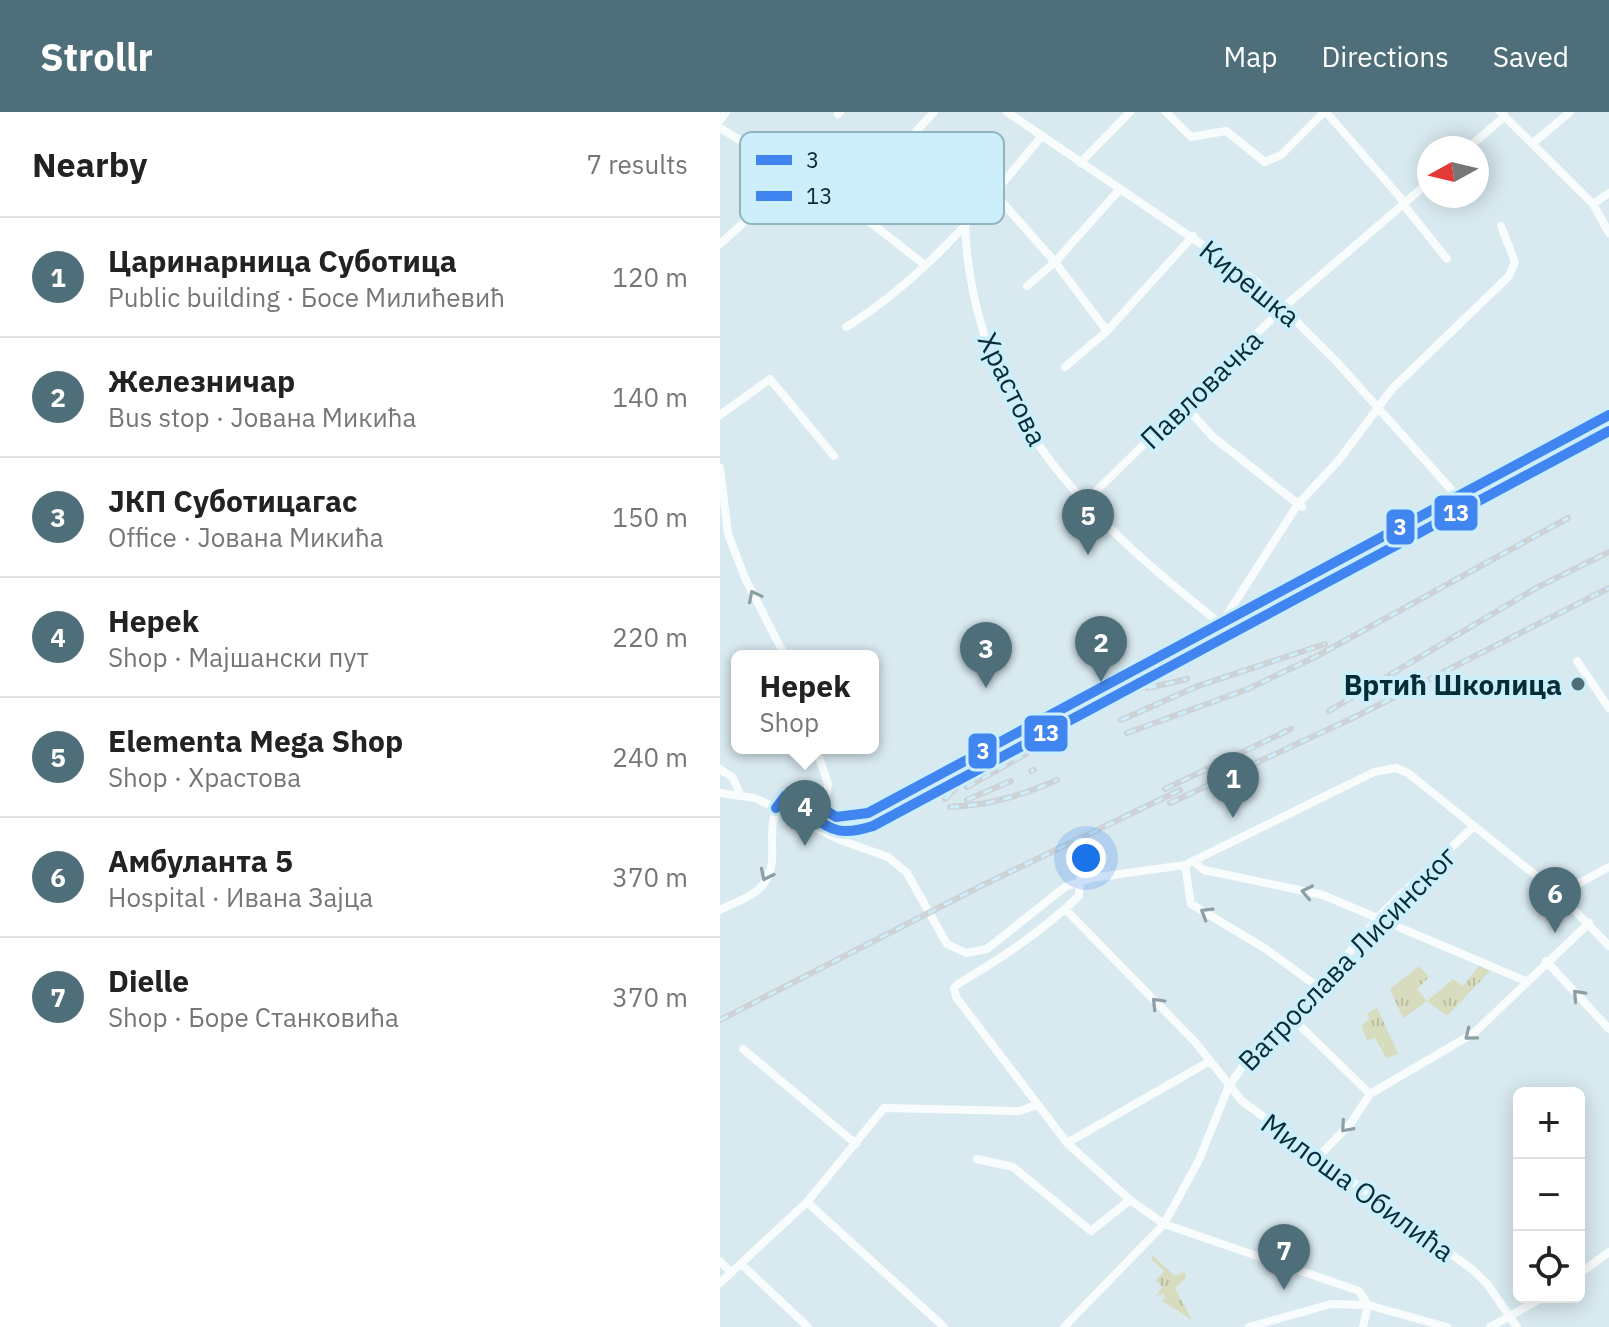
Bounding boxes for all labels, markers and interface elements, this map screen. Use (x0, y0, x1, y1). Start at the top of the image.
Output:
text: Strollr (40, 32, 153, 81)
text: Map (1223, 38, 1277, 75)
text: Directions (1321, 38, 1449, 75)
text: Saved (1493, 38, 1569, 75)
legend (740, 132, 1004, 224)
north arrow (1417, 136, 1489, 208)
text: Nearby (32, 142, 147, 186)
text: 3 (806, 145, 819, 174)
text: 7 results (586, 147, 688, 181)
text: 13 (806, 181, 832, 210)
street label: Кирешка (1192, 231, 1308, 335)
text: Царинарница Суботица (108, 241, 457, 280)
text: 1 (50, 260, 66, 294)
text: 120 m (612, 260, 688, 294)
text: Public building · Босе Милићевић (108, 280, 505, 314)
street label: Павловачка (1132, 321, 1270, 457)
street label: Храстова (970, 326, 1056, 452)
text: Железничар (108, 361, 295, 400)
text: 2 (50, 380, 66, 414)
text: 140 m (612, 380, 688, 414)
text: Bus stop · Јована Микића (108, 400, 416, 434)
text: ЈКП Суботицагас (108, 481, 357, 520)
pin: 5 (1062, 489, 1114, 555)
line badge: 13 (1433, 494, 1479, 532)
text: 13 (1443, 498, 1469, 527)
text: 3 (50, 500, 66, 534)
text: 150 m (612, 500, 688, 534)
line badge: 3 (1385, 508, 1416, 546)
text: 3 (1393, 512, 1407, 541)
text: Office · Јована Микића (108, 520, 384, 554)
one-way arrow (748, 590, 763, 604)
text: Hepek (108, 601, 199, 640)
pin: 2 (1075, 616, 1127, 682)
text: 4 (50, 620, 66, 654)
text: 220 m (612, 620, 688, 654)
pin: 3 (960, 622, 1012, 688)
text: Shop · Мајшански пут (108, 640, 369, 674)
popup (731, 650, 879, 754)
text: Hepek (760, 666, 851, 705)
place label: Вртић Школица (1344, 666, 1562, 703)
marker: Вртић Школица (1569, 675, 1587, 693)
text: Shop (760, 705, 819, 739)
line badge: 13 (1023, 714, 1069, 753)
text: 13 (1033, 718, 1059, 747)
text: Elementa Mega Shop (108, 721, 403, 760)
line badge: 3 (967, 732, 998, 770)
text: 3 (976, 736, 990, 765)
text: 5 (50, 740, 66, 774)
text: 240 m (612, 740, 688, 774)
pin: 1 (1207, 752, 1259, 818)
text: Shop · Храстова (108, 760, 301, 794)
pin: 4 (779, 780, 831, 846)
your location (1066, 838, 1106, 878)
street label: Ватрослава Лисинског (1230, 838, 1464, 1078)
text: Амбуланта 5 (108, 841, 293, 880)
text: 6 (50, 860, 66, 894)
text: 370 m (612, 860, 688, 894)
one-way arrow (760, 867, 776, 882)
pin: 6 (1529, 867, 1581, 933)
text: Hospital · Ивана Зајца (108, 880, 373, 914)
one-way arrow (1301, 884, 1314, 901)
one-way arrow (1200, 908, 1215, 923)
text: Dielle (108, 961, 189, 1000)
text: 7 (50, 980, 66, 1014)
text: 370 m (612, 980, 688, 1014)
one-way arrow (1572, 990, 1587, 1004)
one-way arrow (1152, 998, 1167, 1012)
text: Shop · Боре Станковића (108, 1000, 399, 1034)
one-way arrow (1465, 1025, 1479, 1040)
map controls (1513, 1087, 1585, 1303)
button: + (1513, 1087, 1585, 1159)
street label: Милоша Обилића (1254, 1104, 1462, 1270)
one-way arrow (1341, 1117, 1356, 1132)
button: − (1513, 1159, 1585, 1231)
pin: 7 (1258, 1224, 1310, 1290)
button: locate (1513, 1231, 1585, 1303)

